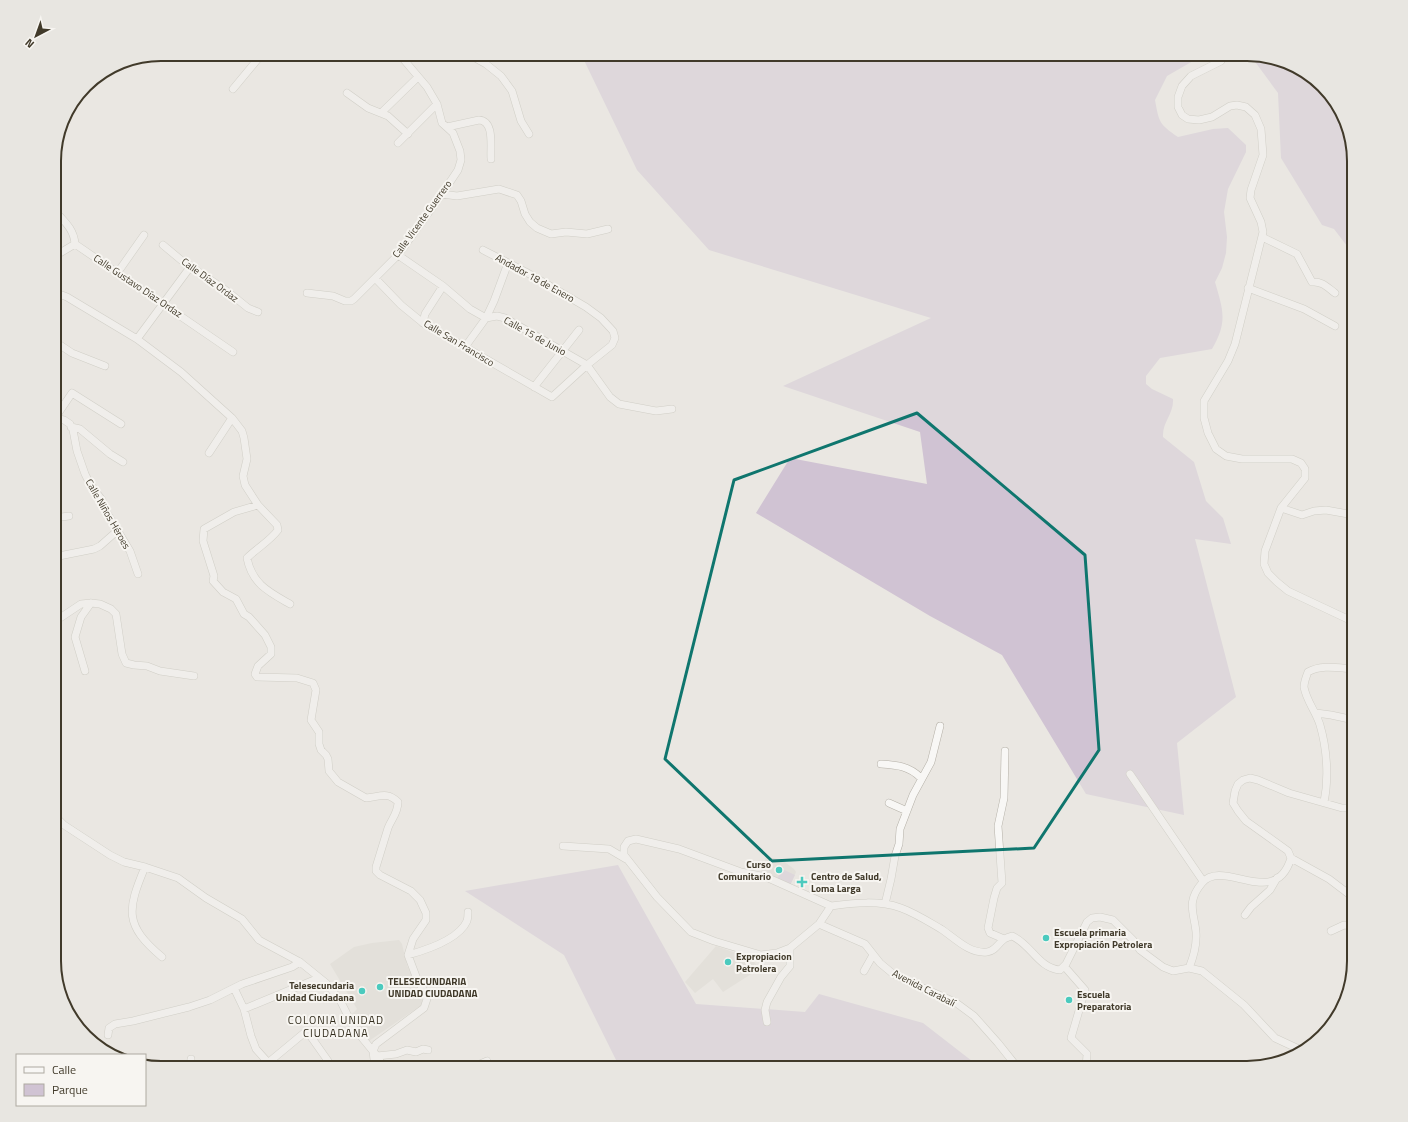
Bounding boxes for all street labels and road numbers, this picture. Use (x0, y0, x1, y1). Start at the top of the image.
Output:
street label: Calle Vicente Guerrero (389, 177, 455, 261)
street label: Andador 18 de Enero (493, 250, 577, 306)
street label: Calle Gustavo Díaz Ordaz (91, 251, 186, 322)
street label: Calle Díaz Ordaz (178, 254, 242, 306)
street label: Calle 15 de Junio (501, 313, 569, 359)
street label: Calle San Francisco (421, 316, 497, 370)
street label: Calle Niños Héroes (82, 476, 134, 552)
street label: Avenida Carabalí (890, 966, 959, 1011)

